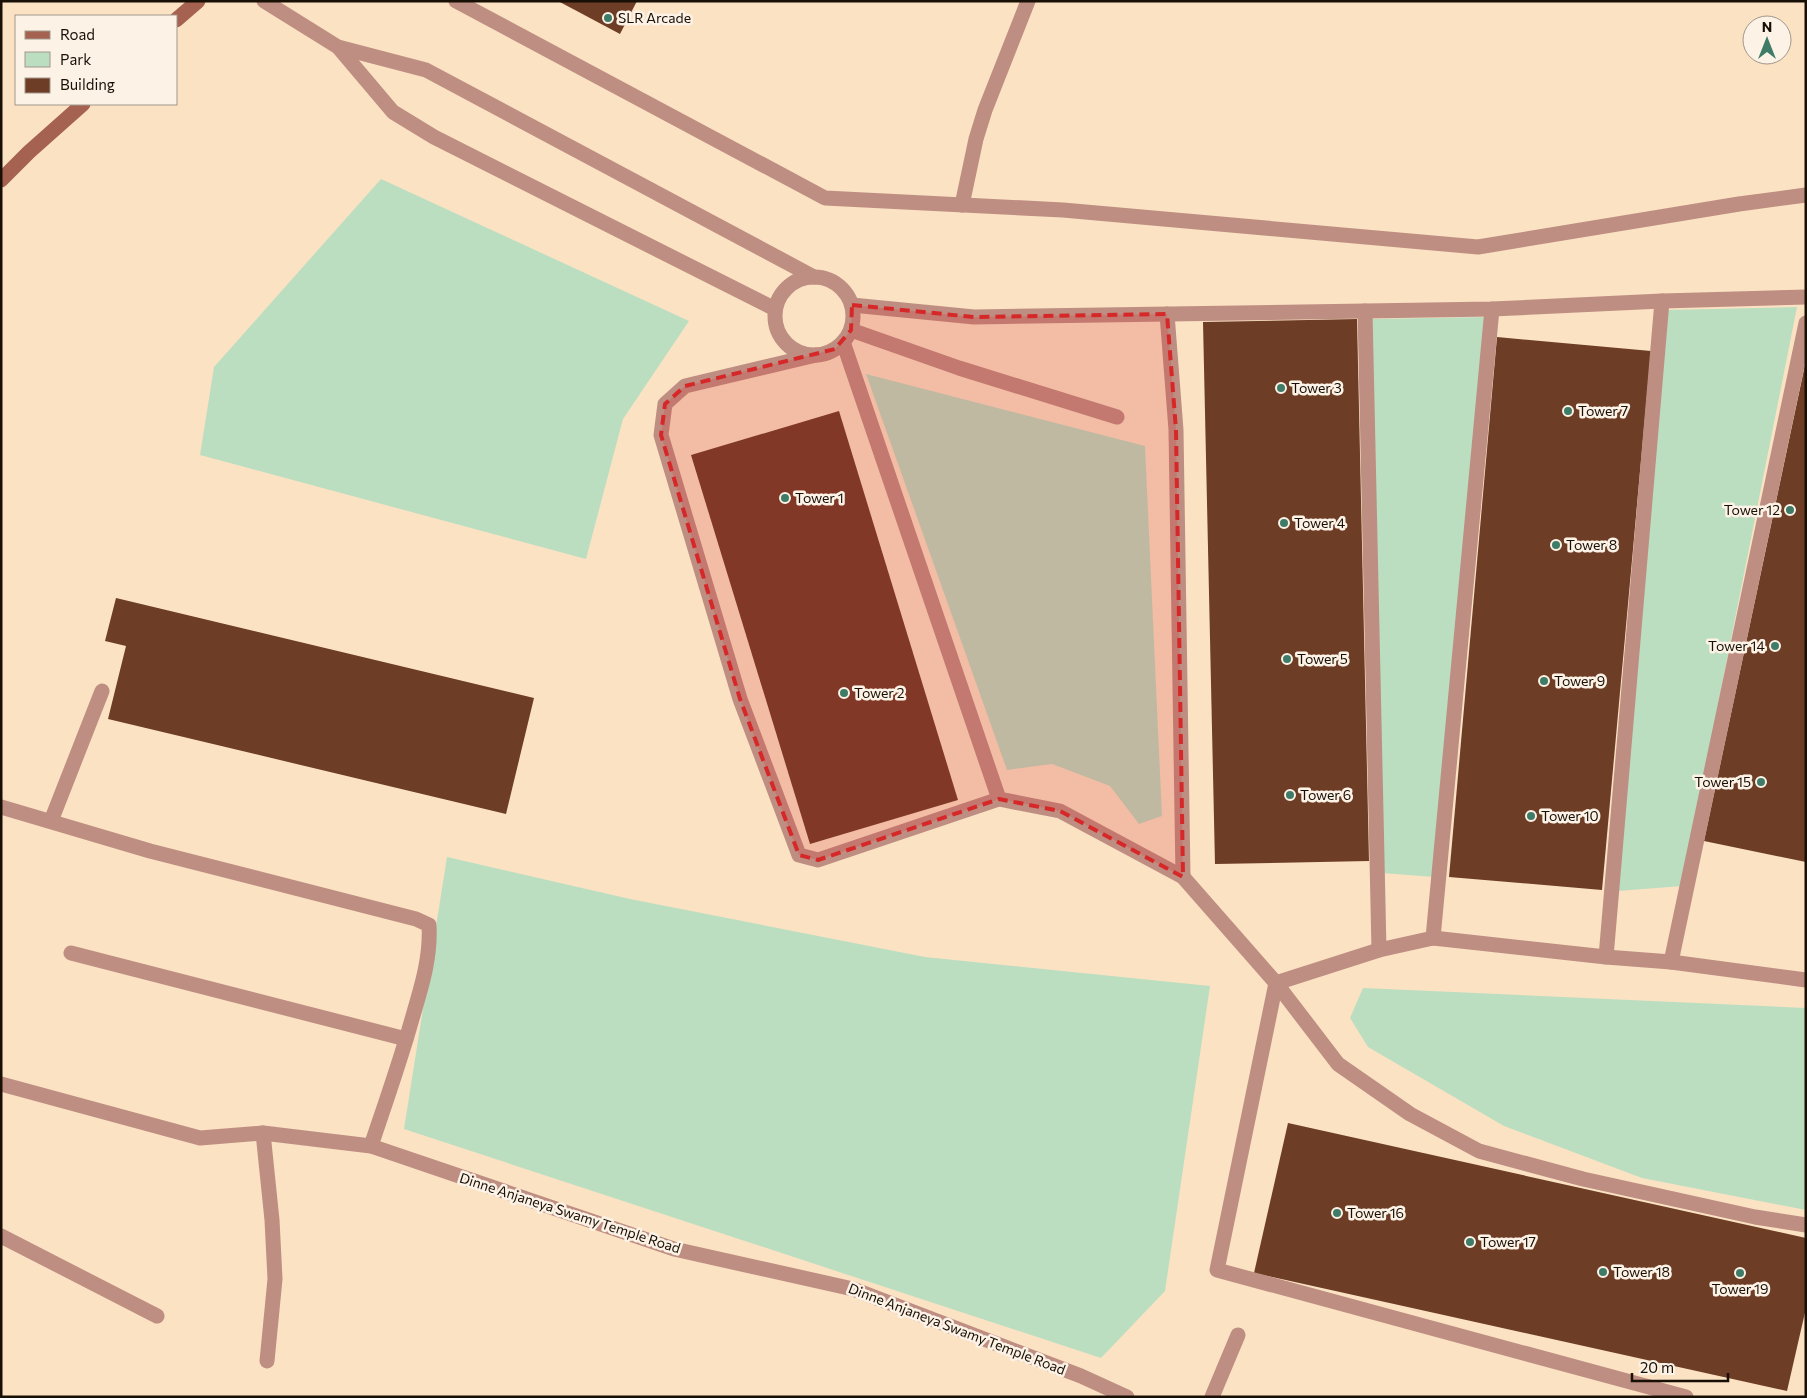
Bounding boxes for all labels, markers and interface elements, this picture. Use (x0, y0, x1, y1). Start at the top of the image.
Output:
place label: SLR Arcade (618, 9, 691, 26)
marker: SLR Arcade (602, 12, 614, 24)
legend (15, 15, 178, 105)
north arrow (1742, 15, 1792, 65)
text: N (1762, 18, 1772, 35)
text: Road (60, 25, 95, 43)
text: Park (60, 50, 91, 68)
text: Building (60, 75, 115, 93)
place label: Tower 3 (1291, 379, 1342, 396)
marker: Tower 3 (1275, 382, 1287, 394)
place label: Tower 7 (1578, 402, 1628, 419)
marker: Tower 7 (1562, 405, 1574, 417)
place label: Tower 1 (795, 489, 844, 506)
marker: Tower 1 (779, 492, 791, 504)
place label: Tower 12 (1724, 501, 1780, 518)
marker: Tower 12 (1784, 504, 1796, 516)
place label: Tower 4 (1294, 514, 1346, 531)
marker: Tower 4 (1278, 517, 1290, 529)
place label: Tower 8 (1566, 536, 1617, 553)
marker: Tower 8 (1550, 539, 1562, 551)
place label: Tower 14 (1708, 637, 1766, 654)
marker: Tower 14 (1769, 640, 1781, 652)
place label: Tower 5 (1297, 650, 1348, 667)
marker: Tower 5 (1281, 653, 1293, 665)
place label: Tower 9 (1554, 672, 1605, 689)
marker: Tower 9 (1538, 675, 1550, 687)
place label: Tower 2 (854, 684, 905, 701)
marker: Tower 2 (838, 687, 850, 699)
place label: Tower 15 (1694, 773, 1751, 790)
marker: Tower 15 (1755, 776, 1767, 788)
place label: Tower 6 (1300, 786, 1351, 803)
marker: Tower 6 (1284, 789, 1296, 801)
place label: Tower 10 (1541, 807, 1599, 824)
marker: Tower 10 (1525, 810, 1537, 822)
street label: Dinne Anjaneya Swamy Temple Road (458, 1169, 683, 1256)
place label: Tower 16 (1347, 1204, 1404, 1221)
marker: Tower 16 (1331, 1207, 1343, 1219)
place label: Tower 17 (1480, 1233, 1536, 1250)
marker: Tower 17 (1464, 1236, 1476, 1248)
place label: Tower 18 (1613, 1263, 1670, 1280)
marker: Tower 18 (1597, 1266, 1609, 1278)
marker: Tower 19 (1734, 1267, 1746, 1279)
street label: Dinne Anjaneya Swamy Temple Road (846, 1279, 1068, 1378)
place label: Tower 19 (1711, 1280, 1769, 1297)
scale bar (1632, 1350, 1728, 1382)
text: 20 m (1640, 1358, 1674, 1376)

